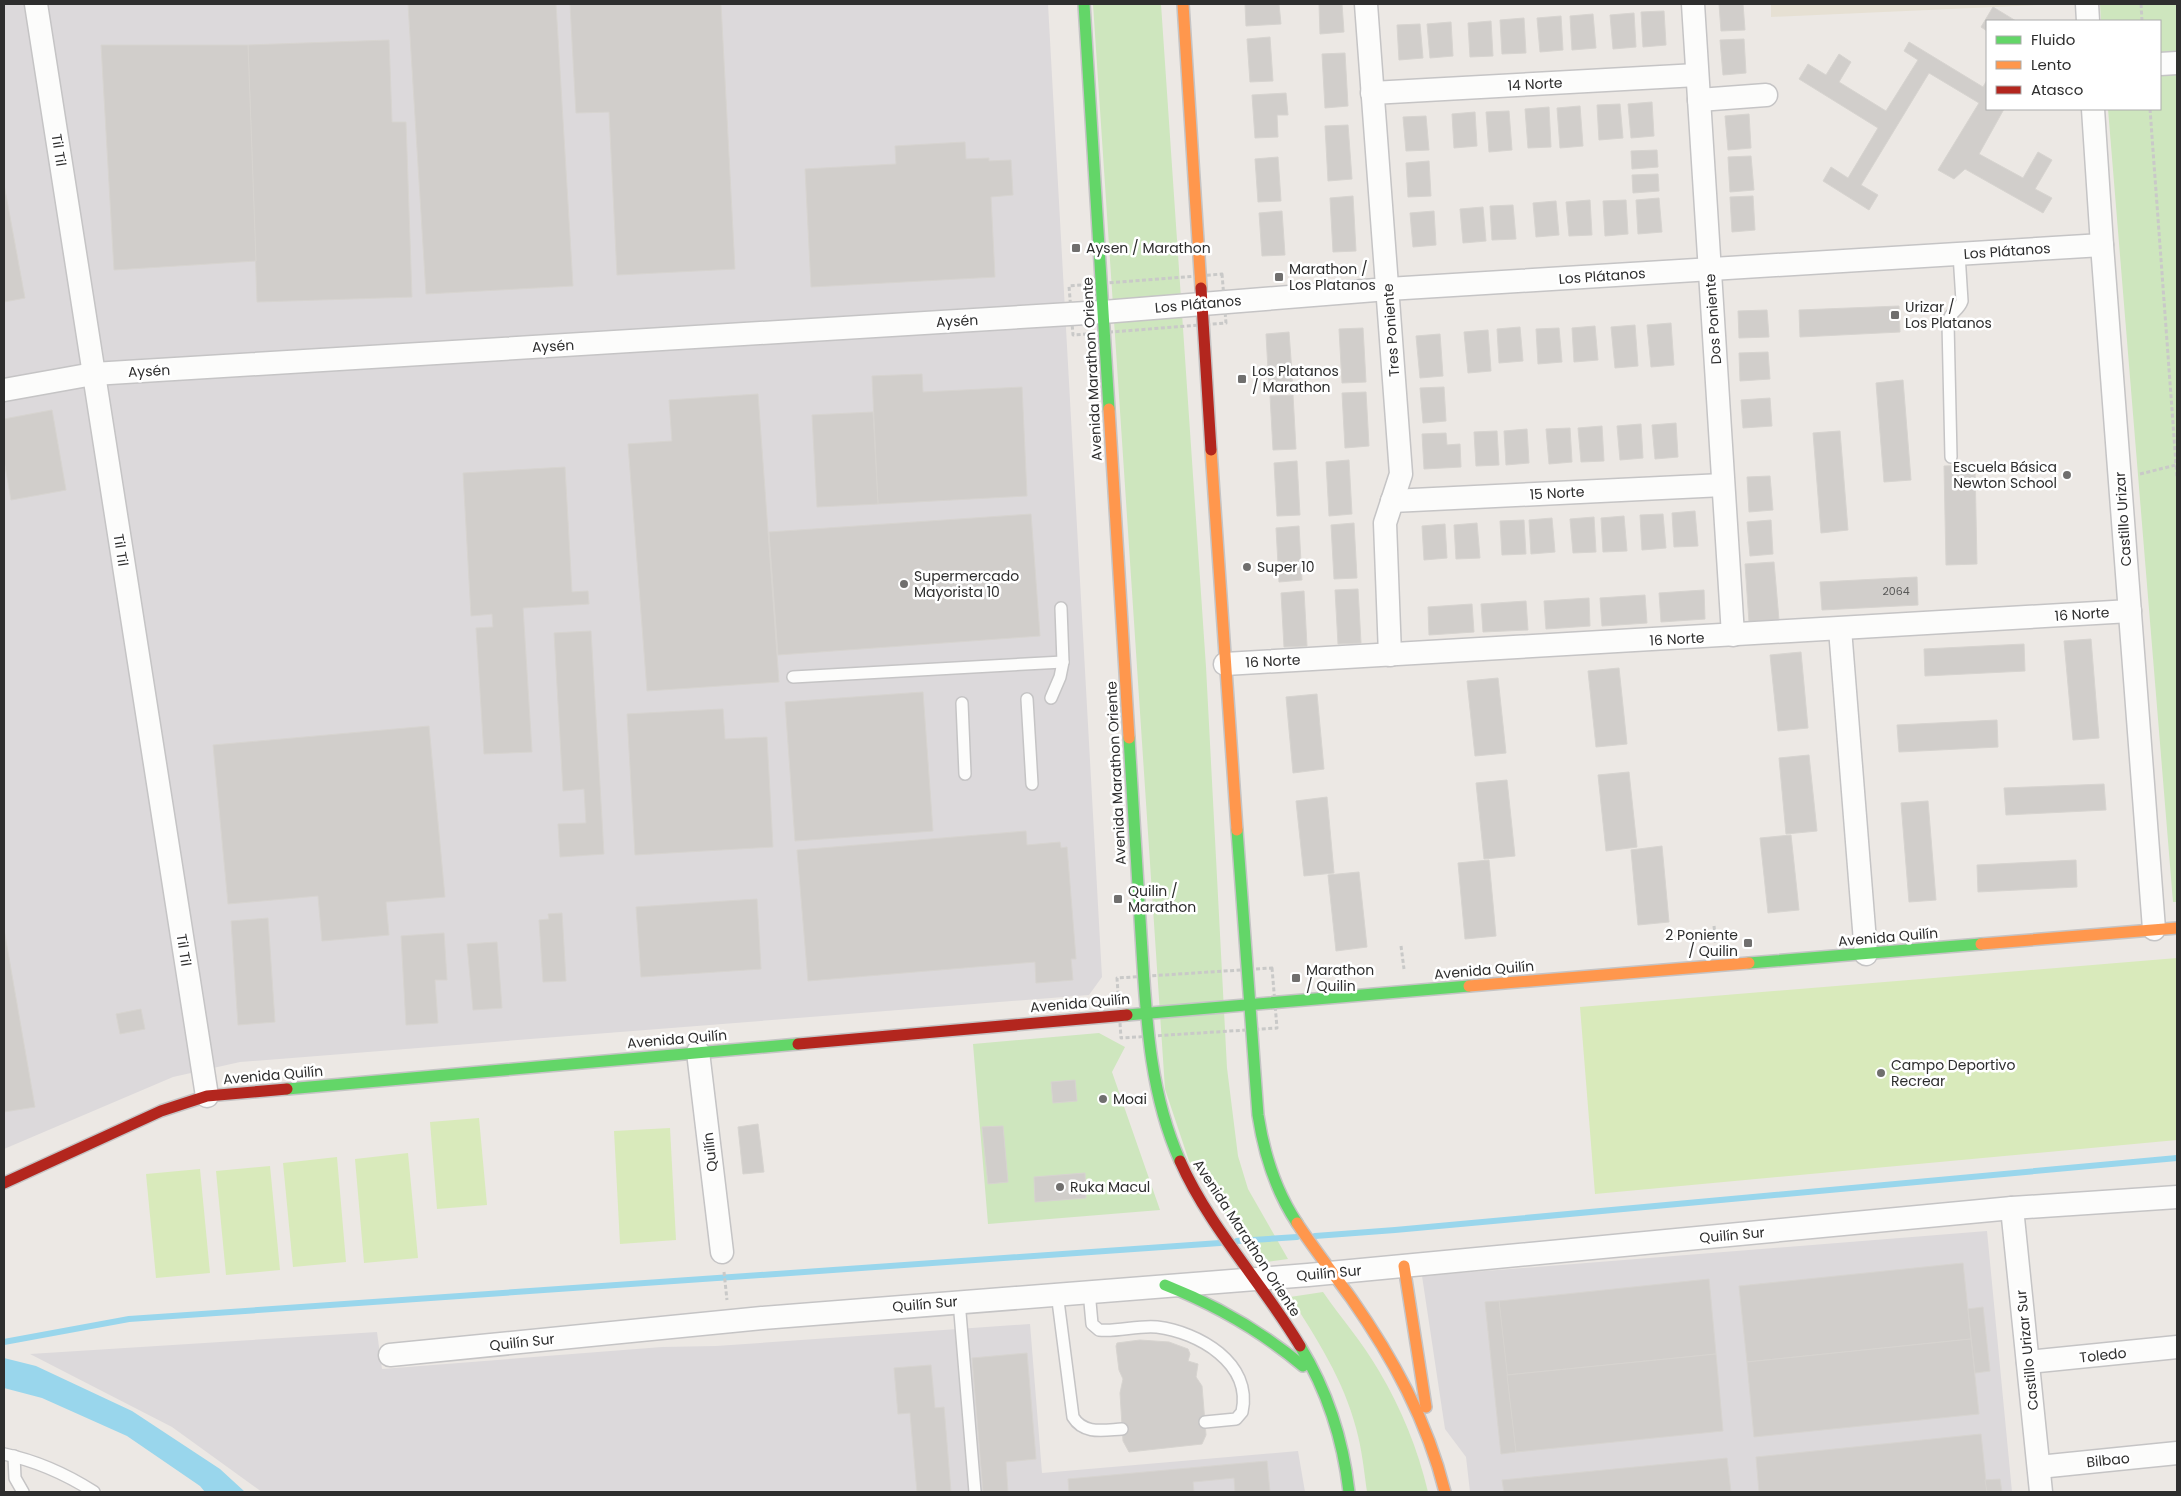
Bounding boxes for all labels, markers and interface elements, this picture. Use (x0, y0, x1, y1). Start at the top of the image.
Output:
legend (1986, 20, 2161, 110)
text: Fluido (2031, 29, 2075, 50)
text: Lento (2031, 54, 2071, 75)
street label: 14 Norte (1507, 73, 1563, 95)
text: Atasco (2031, 79, 2083, 100)
street label: Til Til (47, 132, 71, 168)
place label: Aysen / Marathon (1086, 238, 1211, 258)
street label: Los Plátanos (1963, 238, 2051, 264)
marker: Aysen / Marathon (1070, 242, 1082, 254)
place label: Marathon / Los Platanos (1289, 259, 1376, 295)
street label: Los Plátanos (1558, 263, 1646, 289)
marker: Marathon / Los Platanos (1273, 271, 1285, 283)
street label: Dos Poniente (1700, 273, 1726, 365)
street label: Avenida Marathon Oriente (1077, 276, 1107, 461)
street label: Tres Poniente (1378, 282, 1404, 377)
street label: Los Plátanos (1154, 290, 1242, 318)
place label: Urizar / Los Platanos (1905, 297, 1992, 333)
marker: Urizar / Los Platanos (1889, 309, 1901, 321)
street label: Aysén (935, 310, 979, 332)
street label: Aysén (531, 335, 575, 357)
street label: Aysén (127, 360, 171, 382)
place label: Los Platanos / Marathon (1252, 361, 1339, 397)
marker: Los Platanos / Marathon (1236, 373, 1248, 385)
place label: Escuela Básica Newton School (1953, 457, 2057, 493)
marker: Escuela Básica Newton School (2061, 469, 2073, 481)
street label: Castillo Urizar (2110, 471, 2136, 567)
street label: 15 Norte (1529, 482, 1585, 504)
street label: Til Til (109, 532, 133, 568)
place label: Super 10 (1257, 557, 1315, 577)
marker: Super 10 (1241, 561, 1253, 573)
place label: Supermercado Mayorista 10 (914, 566, 1019, 602)
marker: Supermercado Mayorista 10 (898, 578, 910, 590)
house number: 2064 (1882, 583, 1910, 599)
street label: 16 Norte (2054, 602, 2110, 626)
street label: 16 Norte (1649, 628, 1705, 650)
street label: 16 Norte (1245, 650, 1301, 672)
street label: Avenida Marathon Oriente (1101, 680, 1131, 865)
place label: Quilin / Marathon (1128, 881, 1196, 917)
marker: Quilin / Marathon (1112, 893, 1124, 905)
street label: Avenida Quilín (1837, 923, 1939, 951)
place label: 2 Poniente / Quilin (1665, 925, 1738, 961)
street label: Til Til (172, 932, 196, 968)
marker: 2 Poniente / Quilin (1742, 937, 1754, 949)
street label: Avenida Quilín (1433, 956, 1535, 984)
place label: Marathon / Quilin (1306, 960, 1374, 996)
marker: Marathon / Quilin (1290, 972, 1302, 984)
street label: Avenida Quilín (1029, 989, 1131, 1017)
street label: Avenida Quilín (626, 1025, 728, 1053)
place label: Campo Deportivo Recrear (1891, 1055, 2015, 1091)
street label: Avenida Quilín (222, 1061, 324, 1089)
marker: Campo Deportivo Recrear (1875, 1067, 1887, 1079)
place label: Moai (1113, 1089, 1147, 1109)
marker: Moai (1097, 1093, 1109, 1105)
street label: Quilín (698, 1131, 722, 1173)
street label: Avenida Marathon Oriente (1188, 1155, 1306, 1321)
place label: Ruka Macul (1070, 1177, 1150, 1197)
marker: Ruka Macul (1054, 1181, 1066, 1193)
street label: Quilín Sur (1699, 1222, 1765, 1248)
street label: Quilín Sur (1296, 1260, 1362, 1286)
street label: Castillo Urizar Sur (2011, 1289, 2043, 1411)
street label: Quilín Sur (892, 1291, 958, 1317)
street label: Quilín Sur (488, 1329, 556, 1355)
street label: Toledo (2079, 1343, 2127, 1367)
street label: Bilbao (2085, 1448, 2131, 1472)

